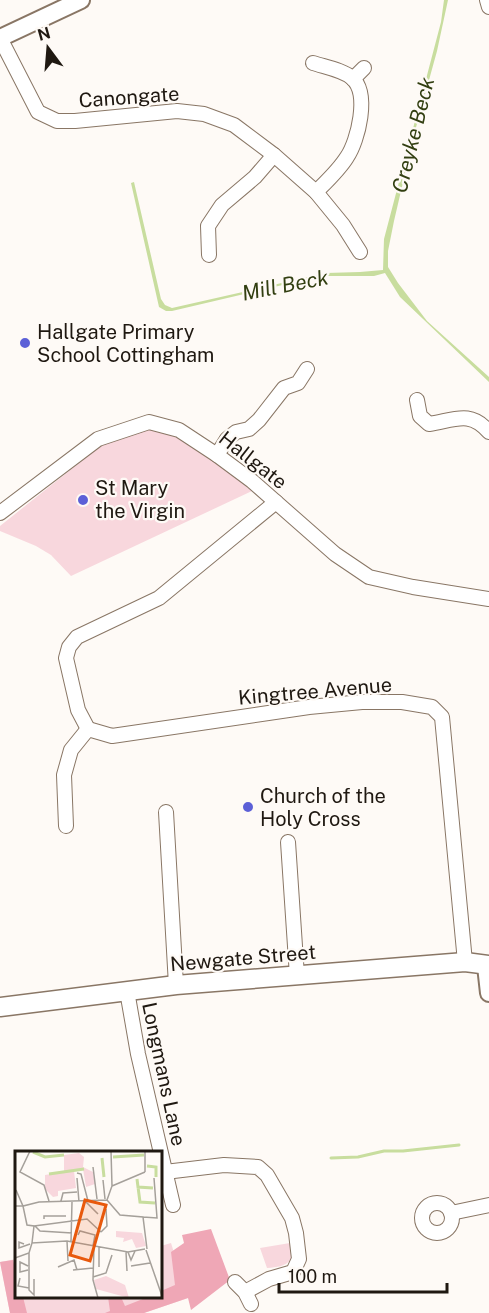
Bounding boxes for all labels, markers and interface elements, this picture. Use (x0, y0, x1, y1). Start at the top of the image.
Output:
north arrow (18, 18, 78, 78)
text: N (35, 23, 53, 45)
water label: Creyke Beck (387, 74, 440, 195)
street label: Canongate (78, 82, 180, 112)
water label: Mill Beck (240, 264, 331, 306)
place label: Hallgate Primary School Cottingham (37, 320, 214, 367)
marker: Hallgate Primary School Cottingham (18, 336, 32, 350)
street label: Hallgate (214, 426, 292, 494)
place label: St Mary the Virgin (95, 476, 185, 523)
marker: St Mary the Virgin (76, 493, 90, 507)
street label: Kingtree Avenue (237, 672, 393, 710)
place label: Church of the Holy Cross (260, 784, 386, 831)
marker: Church of the Holy Cross (241, 800, 255, 814)
street label: Newgate Street (169, 940, 317, 976)
street label: Longmans Lane (137, 1000, 191, 1148)
inset map (15, 1151, 162, 1298)
scale bar (279, 1256, 447, 1294)
text: 100 m (288, 1266, 337, 1287)

